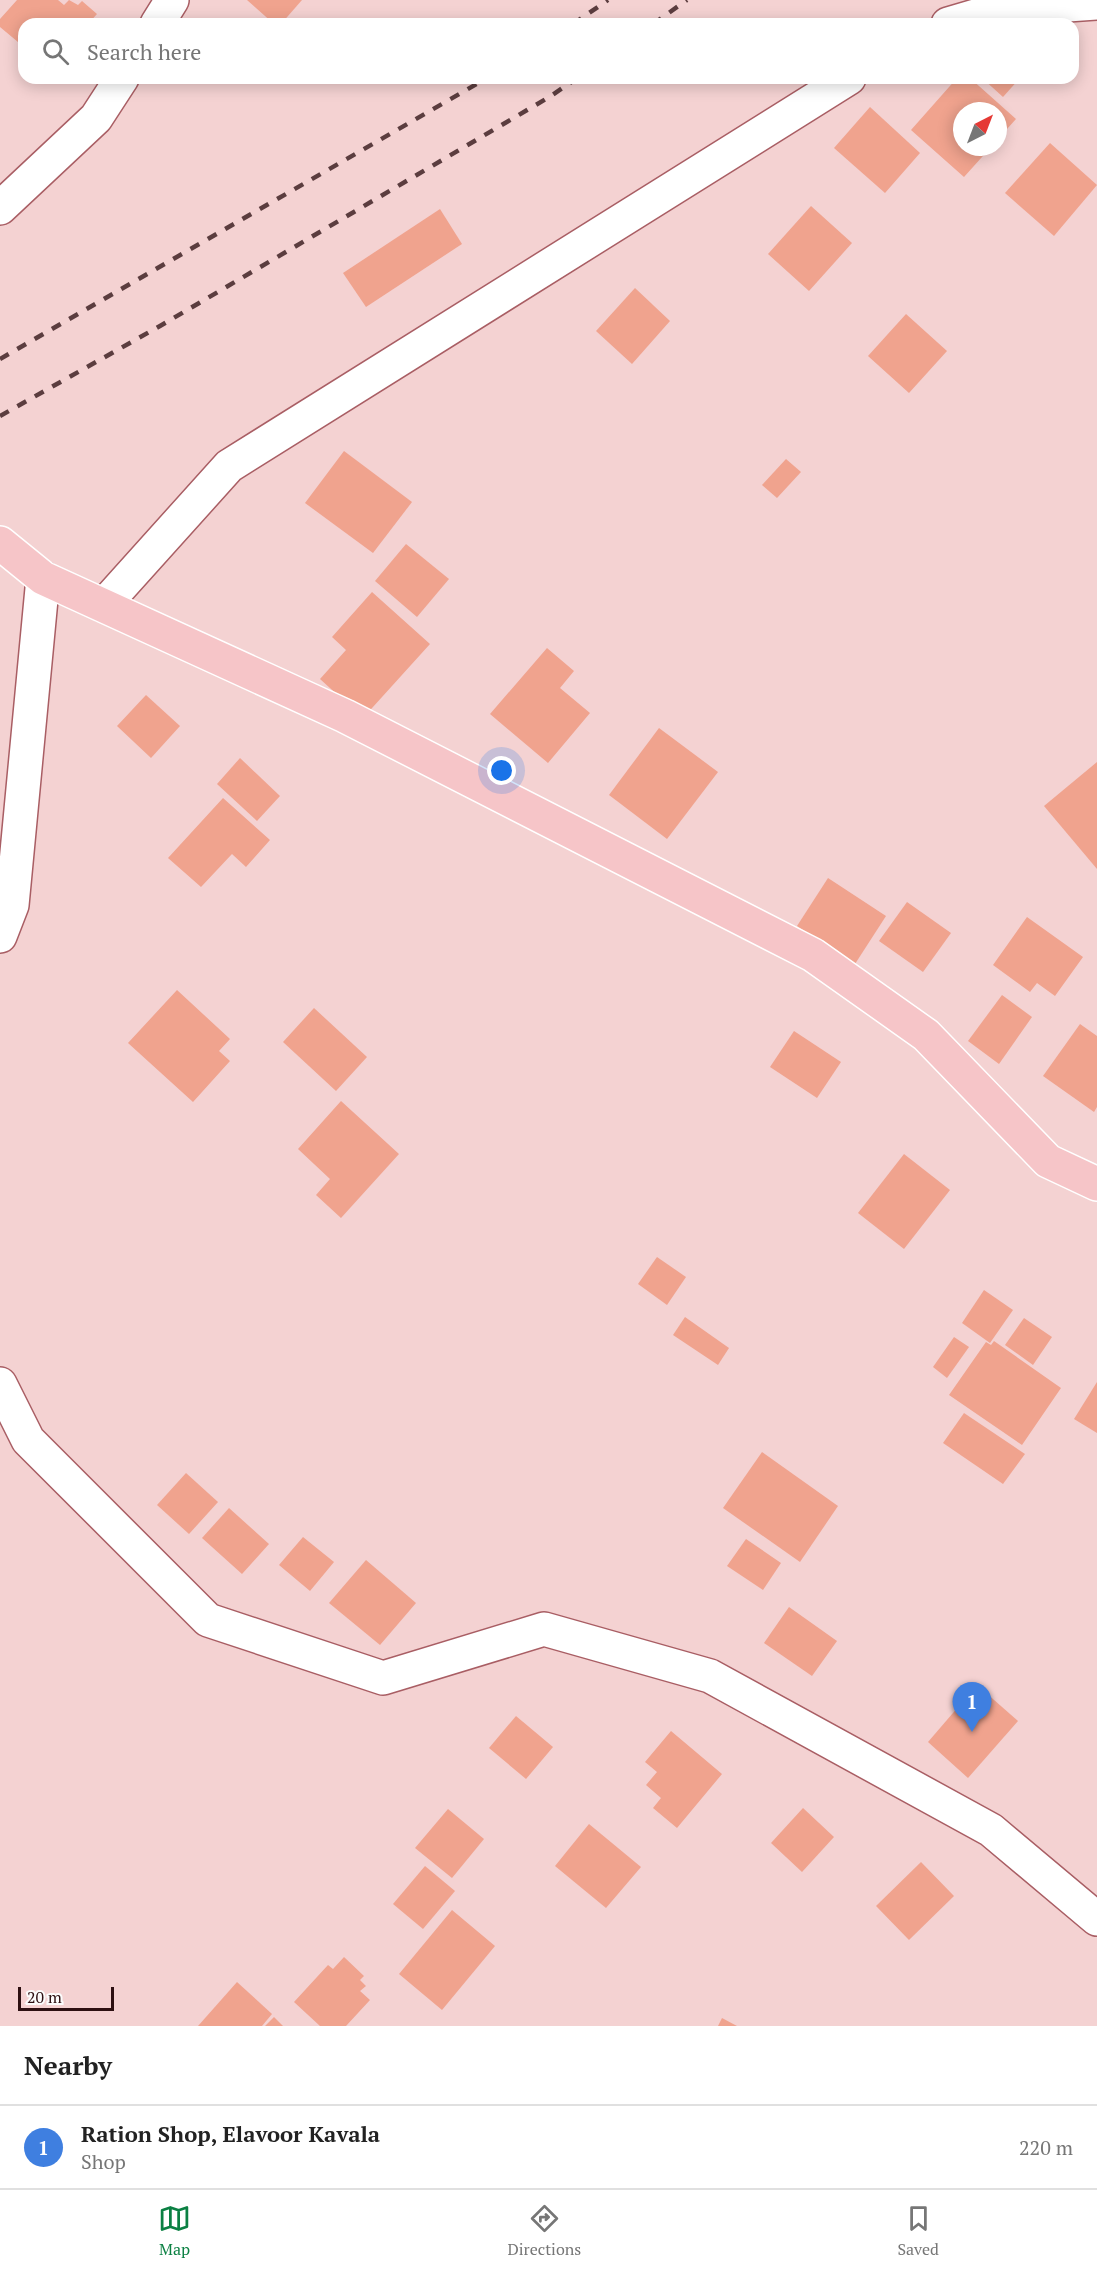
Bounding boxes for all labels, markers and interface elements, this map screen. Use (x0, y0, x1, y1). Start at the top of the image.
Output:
search box (18, 18, 1079, 84)
icon: search (39, 35, 72, 68)
text: Search here (87, 37, 201, 66)
north arrow (953, 102, 1007, 156)
your location (487, 756, 516, 785)
pin: 1 (952, 1682, 992, 1732)
scale bar (18, 1984, 114, 2012)
text: 20 m (27, 1986, 62, 2008)
text: Nearby (24, 2048, 112, 2082)
text: Ration Shop, Elavoor Kavala (81, 2119, 380, 2148)
text: 1 (38, 2134, 49, 2161)
text: 220 m (1019, 2134, 1073, 2161)
text: Shop (81, 2148, 126, 2175)
tab: Map (158, 2202, 191, 2260)
tab: Directions (507, 2202, 581, 2260)
tab: Saved (897, 2202, 939, 2260)

